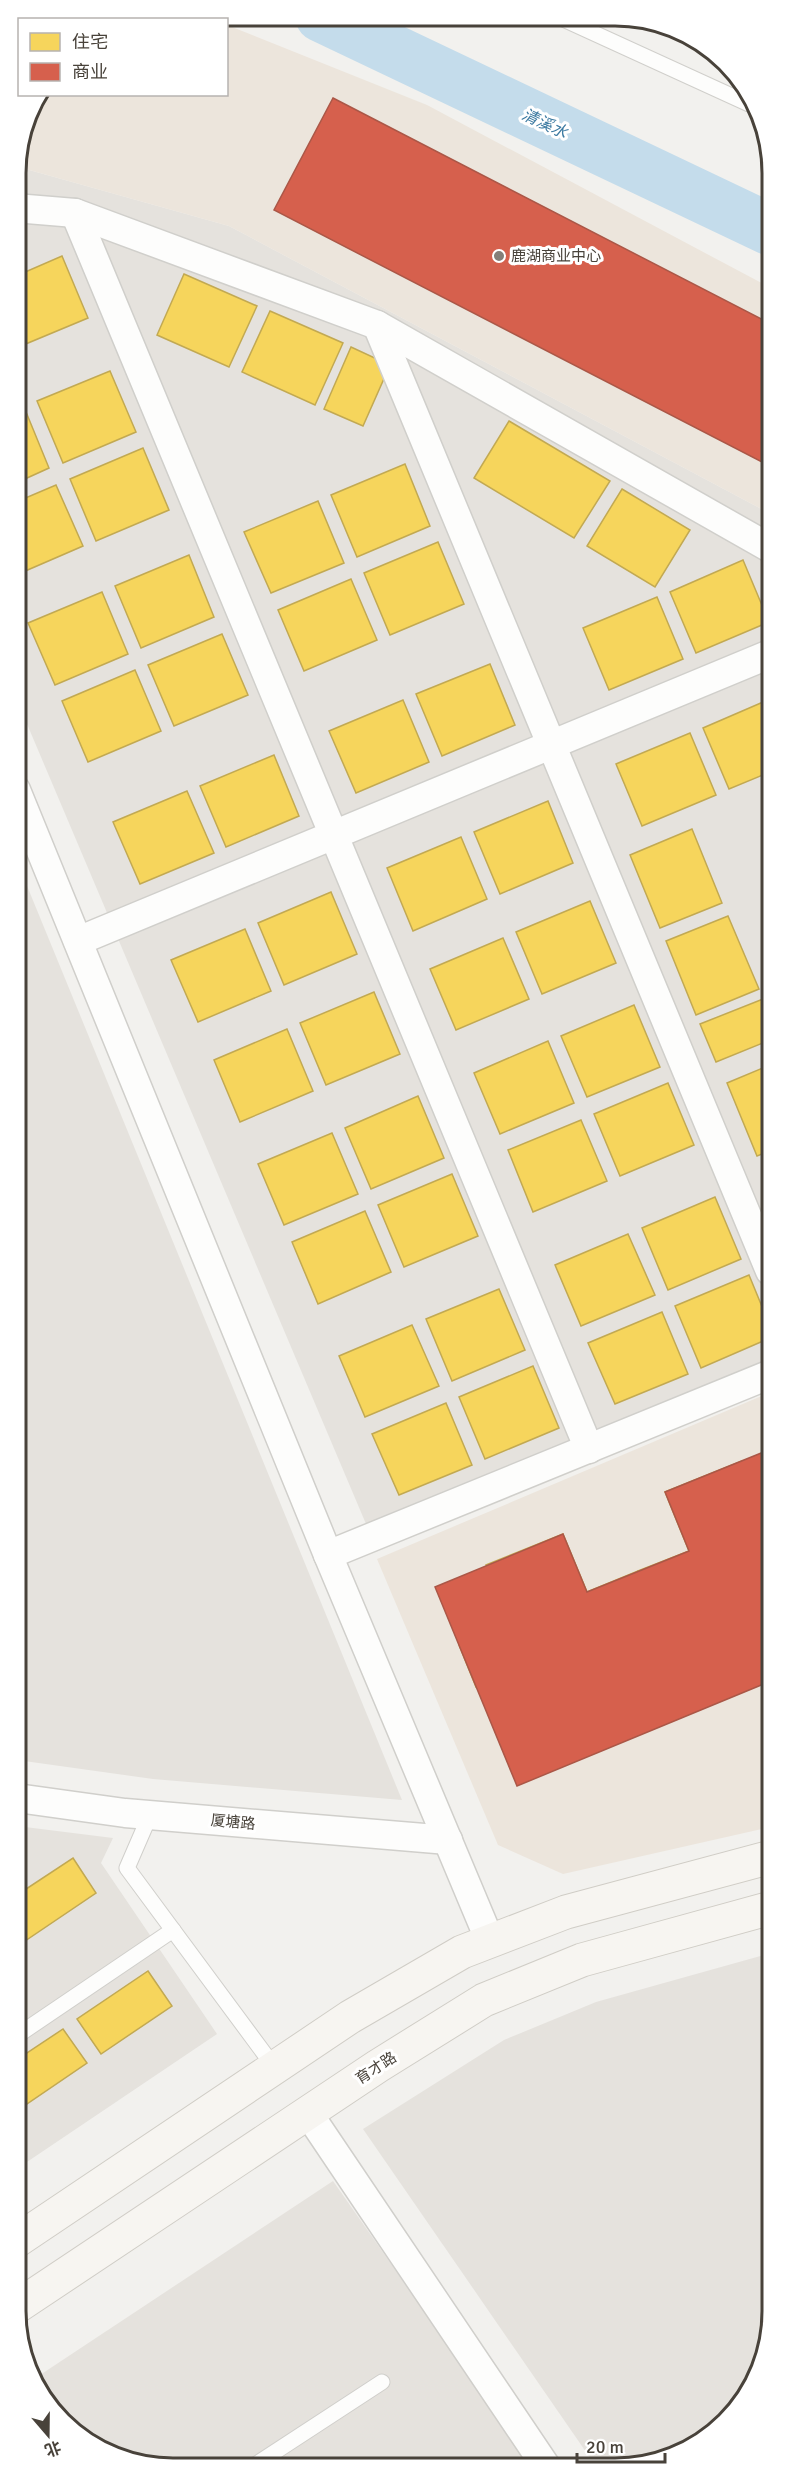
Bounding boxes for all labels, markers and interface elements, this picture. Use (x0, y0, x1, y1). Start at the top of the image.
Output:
legend (18, 18, 228, 96)
text: 住宅 (72, 31, 108, 53)
text: 商业 (72, 61, 108, 83)
water label: 清溪水 (519, 105, 571, 144)
place label: 鹿湖商业中心 (511, 247, 601, 265)
marker: 鹿湖商业中心 (492, 249, 506, 263)
street label: 厦塘路 (210, 1811, 256, 1833)
street label: 育才路 (352, 2048, 400, 2088)
north arrow (18, 2405, 78, 2465)
scale bar (577, 2426, 666, 2464)
text: 北 (42, 2436, 64, 2460)
text: 20 m (586, 2436, 624, 2458)

